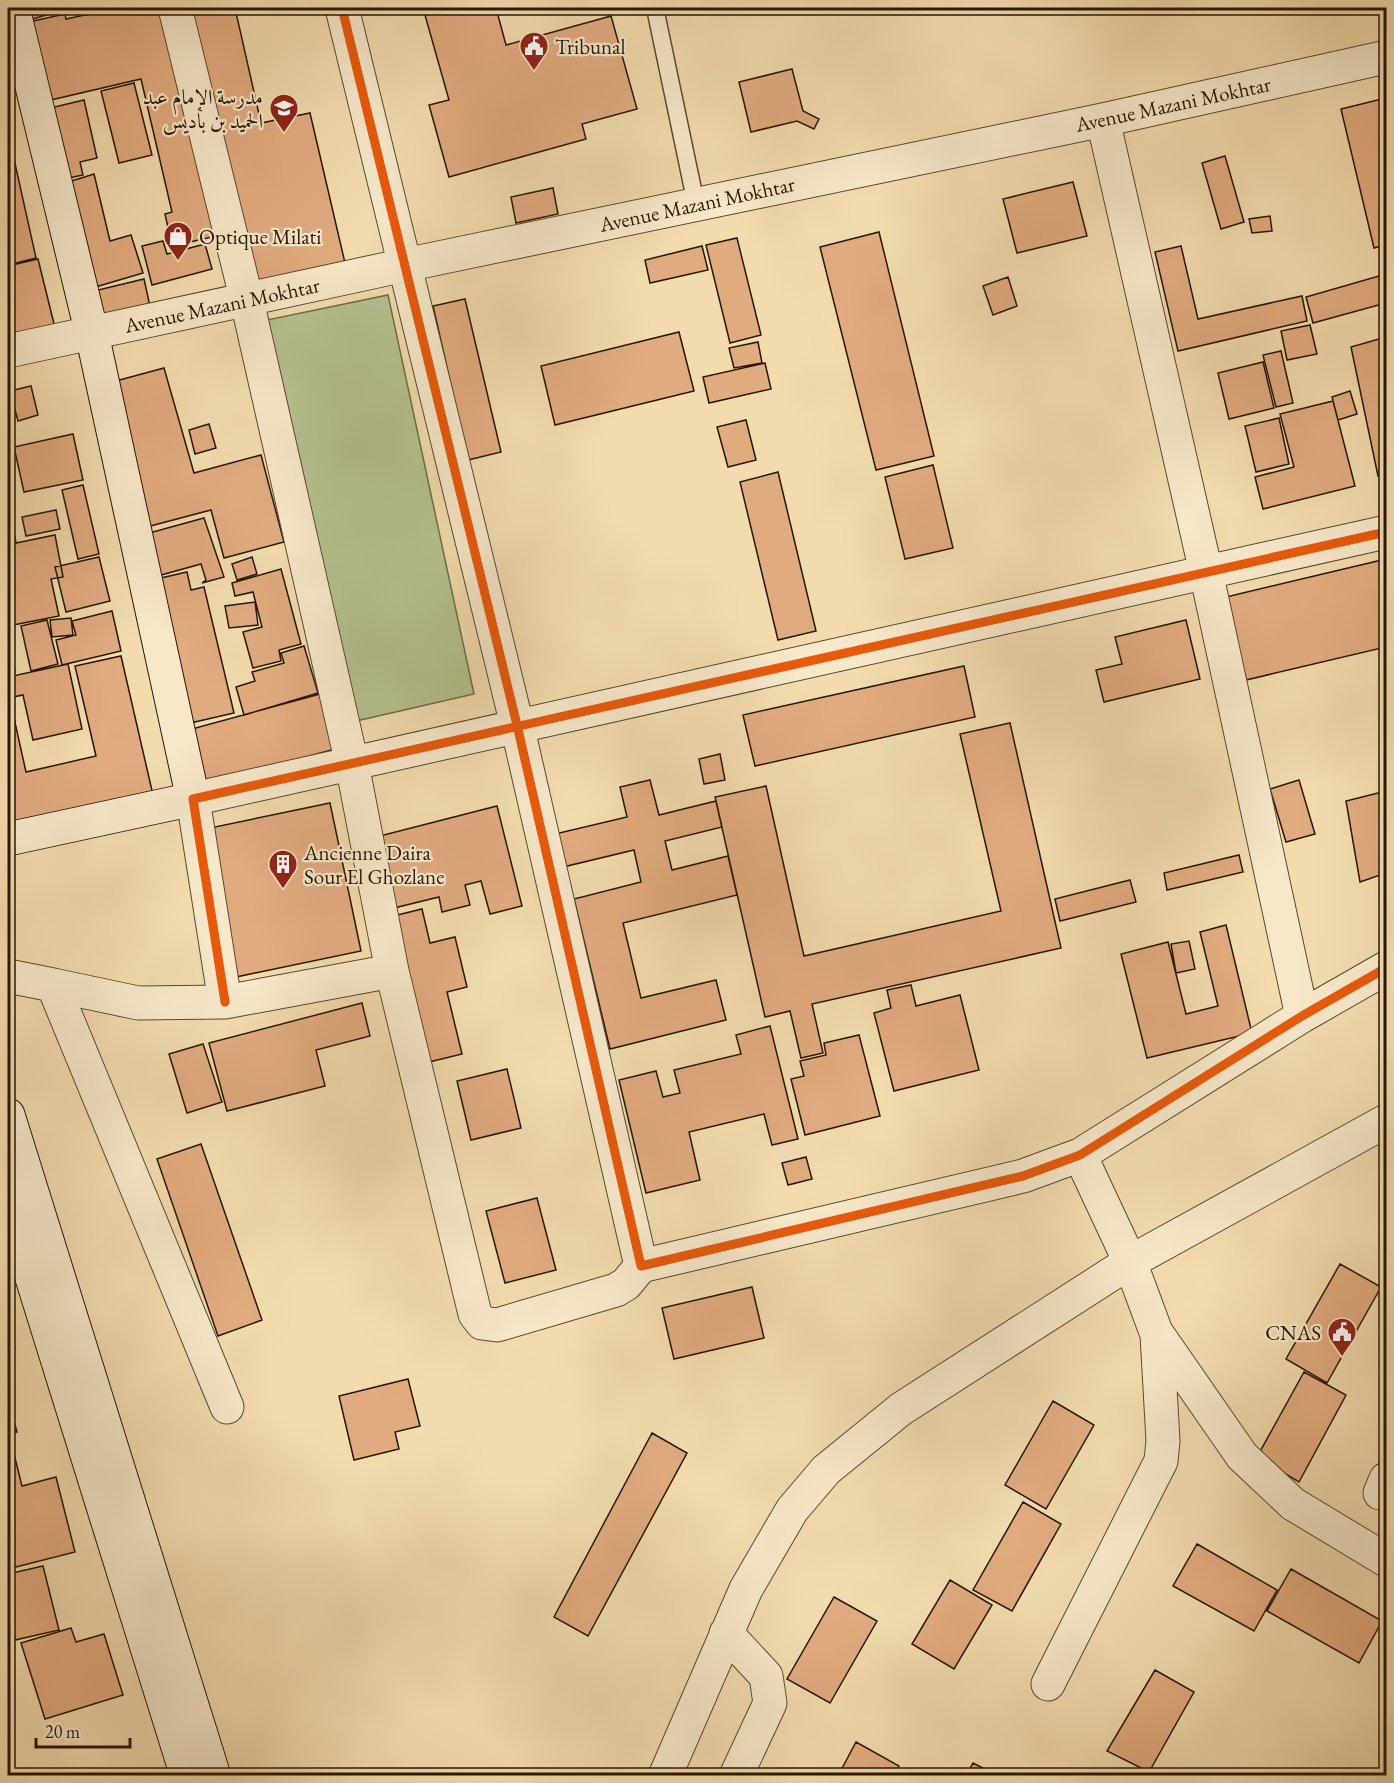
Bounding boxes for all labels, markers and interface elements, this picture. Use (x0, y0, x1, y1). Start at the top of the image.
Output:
public building icon: Tribunal (518, 30, 550, 72)
place label: Tribunal (555, 33, 626, 60)
street label: Avenue Mazani Mokhtar (1072, 70, 1273, 138)
place label: مدرسة الإمام عبد الحميد بن باديس (143, 83, 263, 135)
school or university icon: مدرسة الإمام عبد الحميد بن باديس (268, 92, 300, 134)
street label: Avenue Mazani Mokhtar (596, 170, 797, 238)
shop icon: Optique Milati (162, 220, 194, 262)
place label: Optique Milati (199, 223, 321, 250)
street label: Avenue Mazani Mokhtar (121, 271, 322, 339)
place label: Ancienne Daira Sour El Ghozlane (303, 839, 444, 890)
building icon: Ancienne Daira Sour El Ghozlane (267, 848, 299, 890)
public building icon: CNAS (1326, 1316, 1358, 1358)
place label: CNAS (1265, 1319, 1321, 1346)
scale bar (36, 1711, 130, 1749)
text: 20 m (45, 1720, 80, 1743)

